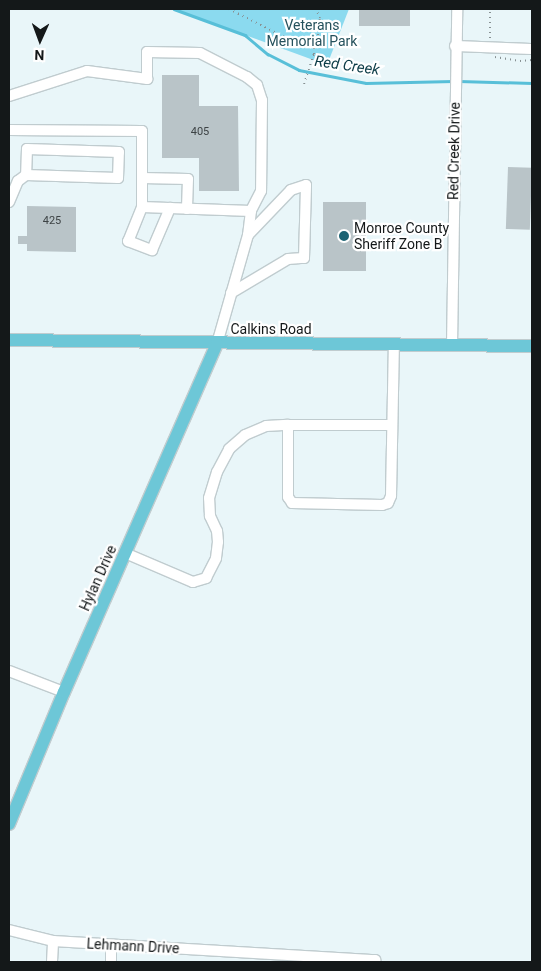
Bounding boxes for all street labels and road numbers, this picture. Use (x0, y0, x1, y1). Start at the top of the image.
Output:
street label: Red Creek Drive (445, 102, 463, 200)
street label: Calkins Road (230, 321, 312, 337)
street label: Hylan Drive (76, 542, 120, 614)
street label: Lehmann Drive (86, 935, 180, 957)

